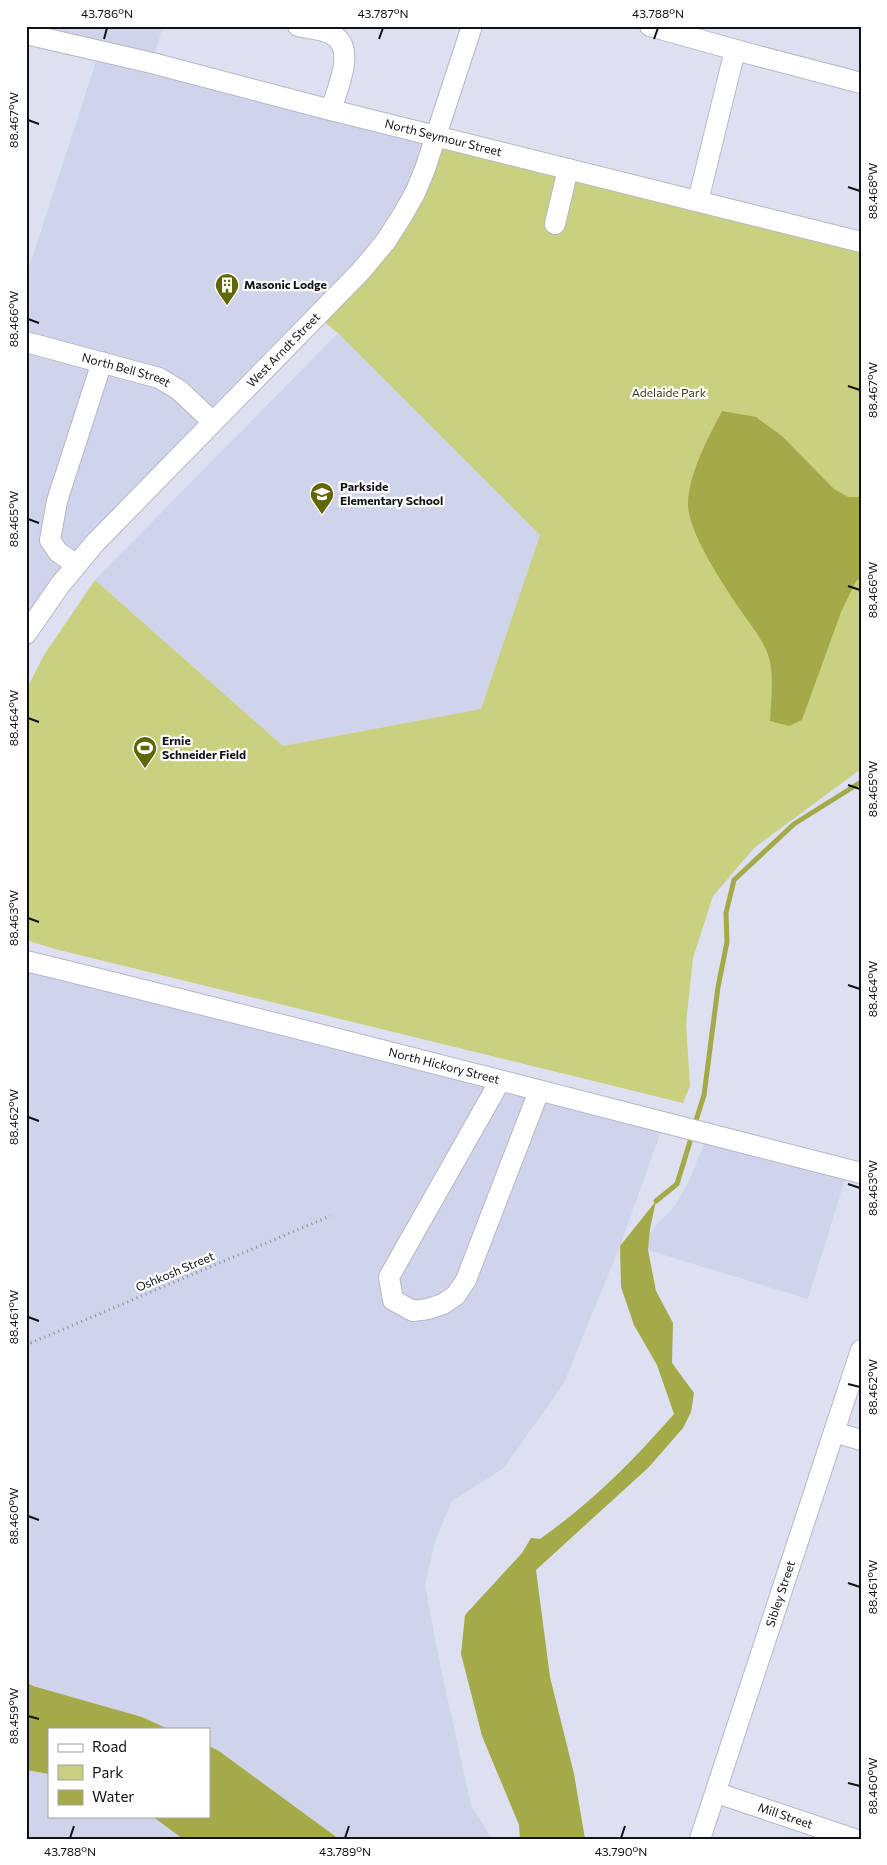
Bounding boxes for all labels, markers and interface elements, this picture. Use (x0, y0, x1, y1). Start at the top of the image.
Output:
text: 43.786°N (81, 6, 133, 20)
text: 43.787°N (357, 6, 409, 20)
text: 43.788°N (632, 6, 684, 20)
text: 88.467°W (6, 92, 20, 148)
street label: North Seymour Street (384, 116, 503, 158)
text: 88.468°W (865, 163, 879, 219)
building icon: Masonic Lodge (214, 272, 240, 306)
place label: Masonic Lodge (244, 277, 327, 291)
text: 88.466°W (6, 291, 20, 347)
street label: West Arndt Street (243, 309, 322, 390)
street label: North Bell Street (81, 349, 174, 389)
text: 88.467°W (865, 362, 879, 418)
park label: Adelaide Park (632, 385, 707, 399)
place label: Parkside Elementary School (340, 479, 443, 507)
school or university icon: Parkside Elementary School (309, 481, 335, 515)
text: 88.465°W (6, 491, 20, 547)
text: 88.466°W (865, 562, 879, 618)
text: 88.464°W (6, 690, 20, 746)
place label: Ernie Schneider Field (162, 733, 246, 761)
sports icon: Ernie Schneider Field (132, 735, 158, 769)
text: 88.465°W (865, 761, 879, 817)
text: 88.463°W (6, 890, 20, 946)
text: 88.464°W (865, 961, 879, 1017)
street label: North Hickory Street (387, 1044, 501, 1086)
text: 88.462°W (6, 1089, 20, 1145)
text: 88.463°W (865, 1160, 879, 1216)
street label: Oshkosh Street (133, 1248, 216, 1294)
text: 88.461°W (6, 1290, 20, 1344)
text: 88.462°W (865, 1359, 879, 1415)
text: 88.460°W (6, 1487, 20, 1545)
street label: Sibley Street (762, 1559, 797, 1629)
text: 88.461°W (865, 1560, 879, 1614)
text: 88.459°W (6, 1688, 20, 1744)
legend (48, 1728, 210, 1818)
text: Road (92, 1737, 127, 1755)
text: 88.460°W (865, 1757, 879, 1815)
text: Park (92, 1763, 123, 1781)
text: Water (92, 1787, 134, 1805)
street label: Mill Street (756, 1799, 815, 1831)
text: 43.788°N (44, 1844, 96, 1858)
text: 43.789°N (319, 1844, 371, 1858)
text: 43.790°N (595, 1844, 647, 1858)

